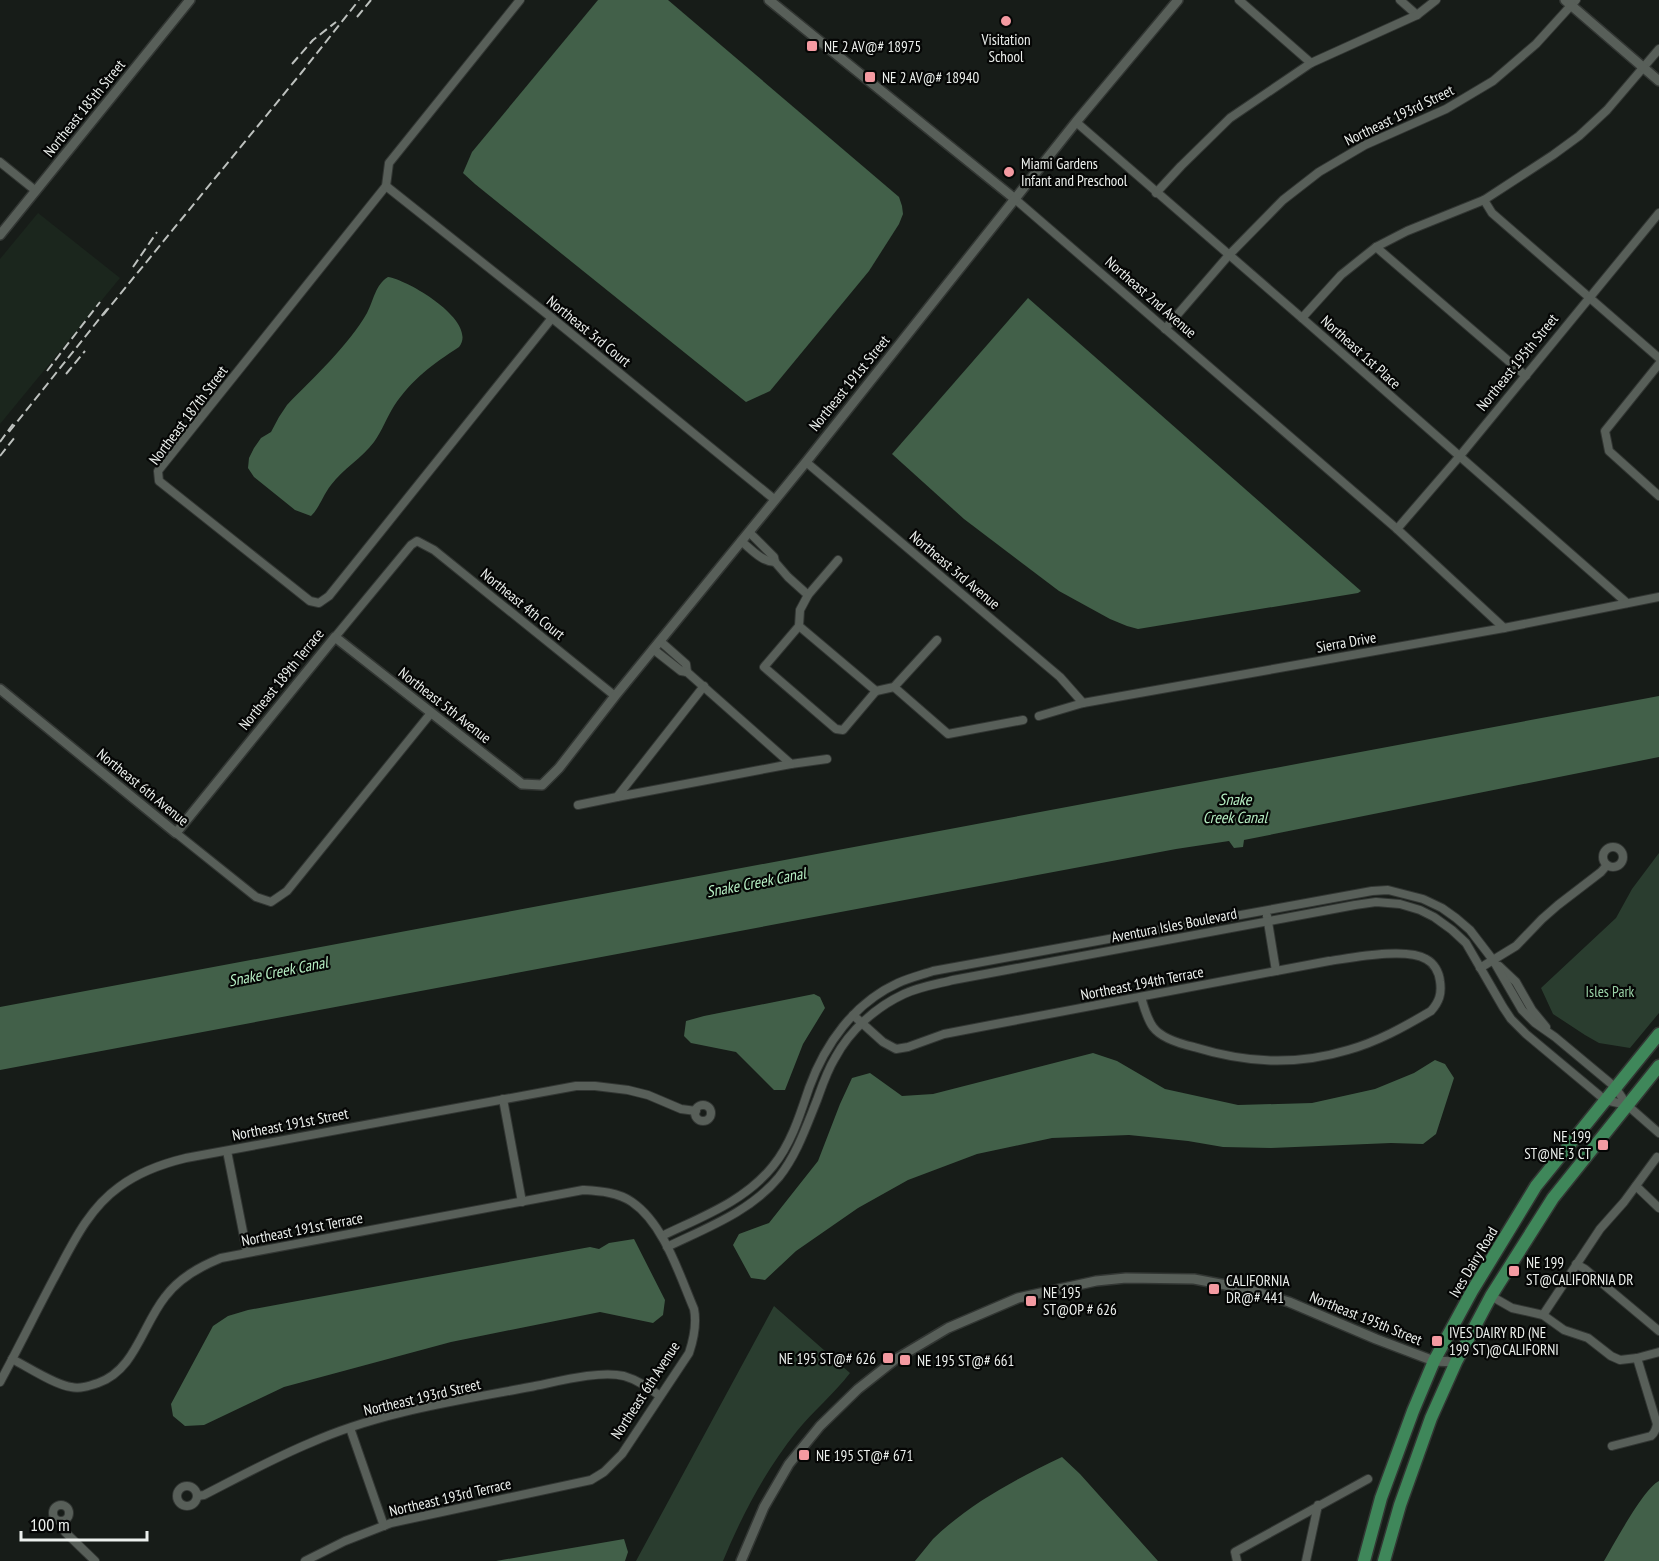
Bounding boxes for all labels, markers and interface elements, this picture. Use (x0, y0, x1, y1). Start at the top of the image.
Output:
marker: Visitation School (999, 14, 1013, 28)
place label: Visitation School (980, 30, 1031, 66)
place label: NE 2 AV@# 18975 (824, 37, 921, 56)
marker: NE 2 AV@# 18975 (805, 39, 819, 53)
street label: Northeast 185th Street (39, 56, 129, 160)
place label: NE 2 AV@# 18940 (882, 68, 979, 87)
marker: NE 2 AV@# 18940 (863, 70, 877, 84)
street label: Northeast 193rd Street (1341, 80, 1457, 150)
place label: Miami Gardens Infant and Preschool (1021, 154, 1128, 190)
marker: Miami Gardens Infant and Preschool (1002, 165, 1016, 179)
street label: Northeast 2nd Avenue (1101, 252, 1201, 342)
street label: Northeast 3rd Court (543, 291, 635, 371)
street label: Northeast 195th Street (1472, 310, 1562, 414)
street label: Northeast 1st Place (1317, 311, 1405, 393)
street label: Northeast 191st Street (804, 331, 894, 435)
street label: Northeast 187th Street (144, 362, 232, 468)
street label: Northeast 3rd Avenue (906, 527, 1004, 613)
street label: Northeast 4th Court (477, 564, 569, 644)
street label: Northeast 189th Terrace (234, 624, 328, 734)
street label: Sierra Drive (1315, 627, 1377, 657)
street label: Northeast 5th Avenue (395, 663, 495, 747)
street label: Northeast 6th Avenue (93, 744, 193, 830)
water label: Snake Creek Canal (1203, 789, 1269, 827)
water label: Snake Creek Canal (705, 862, 809, 901)
street label: Aventura Isles Boulevard (1110, 904, 1238, 946)
water label: Snake Creek Canal (227, 951, 331, 990)
street label: Northeast 194th Terrace (1079, 962, 1205, 1004)
park label: Isles Park (1586, 982, 1635, 1001)
street label: Northeast 191st Street (230, 1103, 350, 1145)
place label: NE 199 ST@NE 3 CT (1524, 1127, 1591, 1163)
marker: NE 199 ST@NE 3 CT (1596, 1138, 1610, 1152)
street label: Northeast 191st Terrace (240, 1208, 364, 1250)
street label: Ives Dairy Road (1445, 1223, 1501, 1301)
place label: NE 199 ST@CALIFORNIA DR (1526, 1253, 1633, 1289)
marker: NE 199 ST@CALIFORNIA DR (1507, 1264, 1521, 1278)
place label: CALIFORNIA DR@# 441 (1226, 1271, 1291, 1307)
marker: CALIFORNIA DR@# 441 (1207, 1282, 1221, 1296)
place label: NE 195 ST@OP # 626 (1043, 1283, 1117, 1319)
street label: Northeast 195th Street (1307, 1287, 1425, 1349)
marker: NE 195 ST@OP # 626 (1024, 1294, 1038, 1308)
place label: IVES DAIRY RD (NE 199 ST)@CALIFORNI (1449, 1323, 1559, 1359)
marker: IVES DAIRY RD (NE 199 ST)@CALIFORNI (1430, 1334, 1444, 1348)
street label: Northeast 6th Avenue (606, 1338, 684, 1442)
place label: NE 195 ST@# 626 (779, 1349, 876, 1368)
marker: NE 195 ST@# 626 (881, 1351, 895, 1365)
place label: NE 195 ST@# 661 (917, 1351, 1014, 1370)
marker: NE 195 ST@# 661 (898, 1353, 912, 1367)
street label: Northeast 193rd Street (362, 1374, 482, 1420)
place label: NE 195 ST@# 671 (816, 1446, 913, 1465)
marker: NE 195 ST@# 671 (797, 1448, 811, 1462)
street label: Northeast 193rd Terrace (387, 1474, 513, 1520)
scale bar (21, 1504, 147, 1542)
text: 100 m (30, 1513, 70, 1536)

